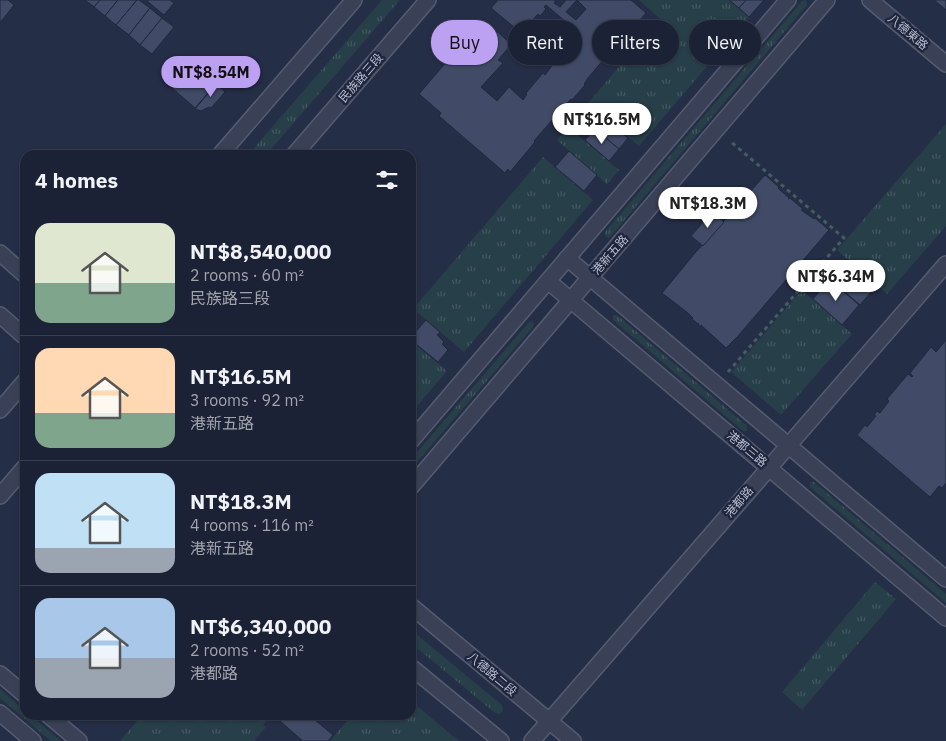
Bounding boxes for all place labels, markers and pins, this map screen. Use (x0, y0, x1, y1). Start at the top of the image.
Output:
pin: NT$8.54M (159, 56, 263, 98)
pin: NT$16.5M (550, 102, 654, 145)
pin: NT$18.3M (656, 186, 760, 229)
pin: NT$6.34M (784, 260, 888, 302)

